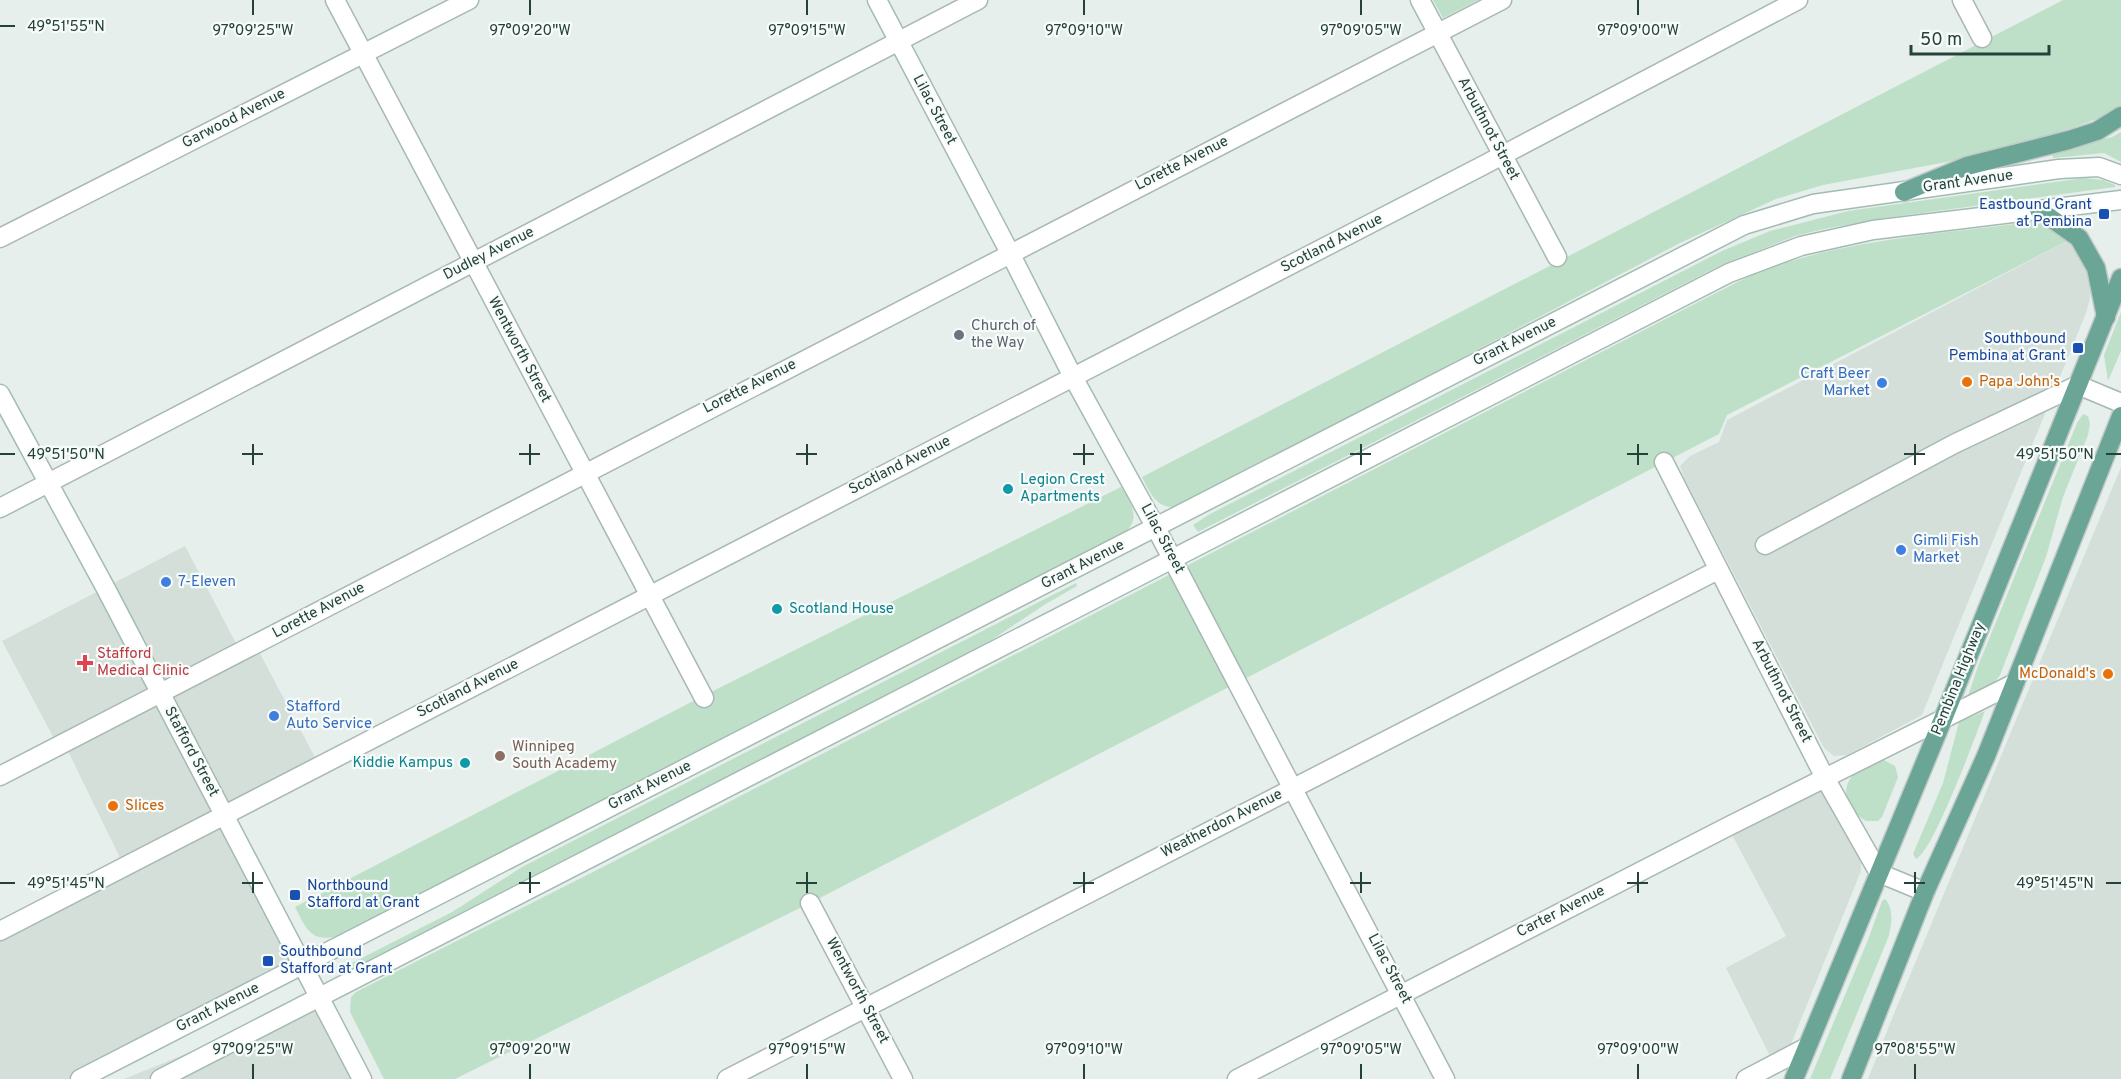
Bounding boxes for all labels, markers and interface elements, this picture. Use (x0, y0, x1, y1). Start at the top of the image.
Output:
text: 49°51'55"N (27, 18, 105, 37)
scale bar (1911, 18, 2049, 56)
text: 97°09'25"W (212, 22, 294, 41)
text: 97°09'20"W (489, 22, 571, 41)
text: 97°09'15"W (768, 22, 846, 41)
text: 97°09'10"W (1045, 22, 1123, 41)
text: 97°09'05"W (1320, 22, 1402, 41)
text: 97°09'00"W (1597, 22, 1679, 41)
text: 50 m (1920, 29, 1962, 52)
street label: Lilac Street (908, 72, 960, 148)
street label: Arbuthnot Street (1453, 74, 1523, 184)
street label: Garwood Avenue (179, 85, 289, 153)
street label: Lorette Avenue (1132, 132, 1232, 196)
street label: Grant Avenue (1922, 166, 2014, 198)
place label: Eastbound Grant at Pembina (1979, 196, 2092, 232)
marker: Eastbound Grant at Pembina (2097, 207, 2111, 221)
street label: Scotland Avenue (1278, 210, 1386, 278)
street label: Dudley Avenue (440, 223, 538, 285)
street label: Wentworth Street (483, 294, 555, 406)
street label: Grant Avenue (1470, 313, 1560, 371)
place label: Church of the Way (971, 317, 1036, 353)
marker: Church of the Way (952, 328, 966, 342)
place label: Southbound Pembina at Grant (1949, 330, 2066, 366)
marker: Southbound Pembina at Grant (2071, 341, 2085, 355)
street label: Lorette Avenue (700, 355, 800, 419)
place label: Craft Beer Market (1800, 365, 1870, 401)
place label: Papa John's (1979, 373, 2060, 392)
marker: Papa John's (1960, 375, 1974, 389)
marker: Craft Beer Market (1875, 376, 1889, 390)
street label: Scotland Avenue (846, 432, 954, 500)
text: 49°51'50"N (27, 446, 105, 465)
text: 49°51'50"N (2016, 446, 2094, 465)
place label: Legion Crest Apartments (1020, 471, 1105, 507)
marker: Legion Crest Apartments (1001, 482, 1015, 496)
street label: Lilac Street (1136, 501, 1188, 577)
place label: Gimli Fish Market (1913, 532, 1979, 568)
street label: Grant Avenue (1038, 536, 1128, 594)
marker: Gimli Fish Market (1894, 543, 1908, 557)
place label: 7-Eleven (178, 573, 236, 592)
marker: 7-Eleven (159, 575, 173, 589)
street label: Lorette Avenue (269, 579, 369, 643)
place label: Scotland House (789, 600, 894, 619)
marker: Scotland House (770, 602, 784, 616)
street label: Pembina Highway (1928, 620, 1990, 738)
street label: Arbuthnot Street (1747, 636, 1815, 746)
place label: Stafford Medical Clinic (97, 645, 190, 681)
street label: Scotland Avenue (414, 655, 522, 723)
marker: Stafford Medical Clinic (78, 656, 92, 670)
place label: McDonald's (2019, 665, 2096, 684)
marker: McDonald's (2101, 667, 2115, 681)
place label: Stafford Auto Service (286, 698, 372, 734)
street label: Stafford Street (159, 704, 223, 800)
marker: Stafford Auto Service (267, 709, 281, 723)
place label: Winnipeg South Academy (512, 738, 617, 774)
marker: Winnipeg South Academy (493, 749, 507, 763)
place label: Kiddie Kampus (352, 754, 453, 773)
marker: Kiddie Kampus (458, 756, 472, 770)
street label: Grant Avenue (605, 757, 695, 815)
street label: Weatherdon Avenue (1158, 785, 1286, 863)
place label: Slices (125, 797, 164, 816)
marker: Slices (106, 799, 120, 813)
text: 49°51'45"N (27, 875, 105, 894)
text: 49°51'45"N (2016, 875, 2094, 894)
place label: Northbound Stafford at Grant (307, 877, 420, 913)
street label: Carter Avenue (1514, 882, 1608, 942)
marker: Northbound Stafford at Grant (288, 888, 302, 902)
street label: Lilac Street (1363, 931, 1415, 1007)
street label: Wentworth Street (821, 935, 893, 1047)
place label: Southbound Stafford at Grant (280, 943, 393, 979)
marker: Southbound Stafford at Grant (261, 954, 275, 968)
street label: Grant Avenue (173, 979, 263, 1037)
text: 97°09'25"W (212, 1041, 294, 1060)
text: 97°09'20"W (489, 1041, 571, 1060)
text: 97°09'15"W (768, 1041, 846, 1060)
text: 97°09'10"W (1045, 1041, 1123, 1060)
text: 97°09'05"W (1320, 1041, 1402, 1060)
text: 97°09'00"W (1597, 1041, 1679, 1060)
text: 97°08'55"W (1874, 1041, 1956, 1060)

